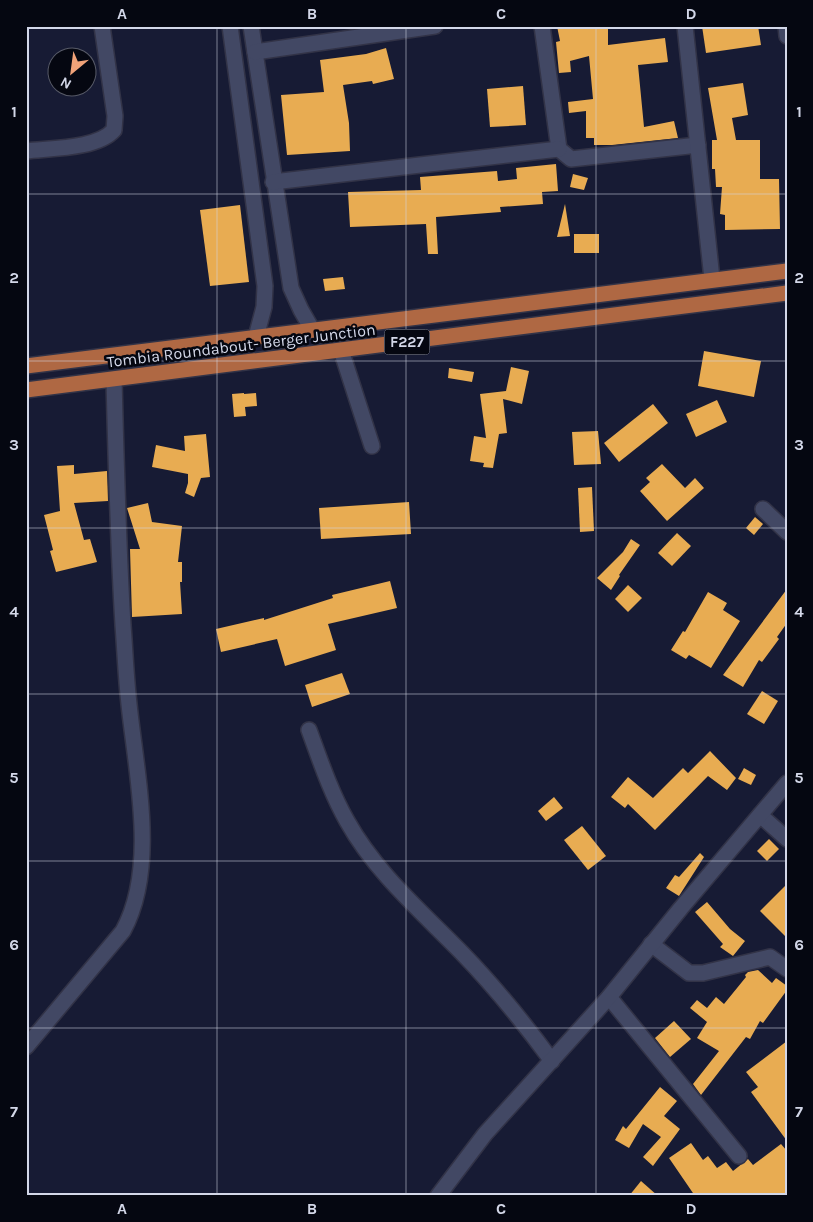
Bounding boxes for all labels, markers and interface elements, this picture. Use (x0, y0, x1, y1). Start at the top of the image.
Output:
text: A (117, 4, 127, 23)
text: B (307, 4, 317, 23)
text: C (496, 4, 506, 23)
text: D (686, 4, 697, 23)
north arrow (48, 48, 98, 98)
text: N (57, 73, 74, 93)
text: 1 (11, 102, 17, 121)
text: 1 (796, 102, 802, 121)
text: 2 (9, 268, 19, 287)
text: 2 (794, 268, 804, 287)
street label: Tombia Roundabout- Berger Junction (106, 320, 376, 371)
road number: F227 (384, 330, 430, 354)
text: 3 (9, 435, 19, 454)
text: 3 (794, 435, 804, 454)
text: 4 (9, 602, 19, 621)
text: 4 (794, 602, 804, 621)
text: 5 (9, 768, 19, 787)
text: 5 (794, 768, 804, 787)
text: 6 (9, 935, 19, 954)
text: 6 (794, 935, 804, 954)
text: 7 (10, 1102, 18, 1121)
text: 7 (795, 1102, 803, 1121)
text: A (117, 1199, 127, 1218)
text: B (307, 1199, 317, 1218)
text: C (496, 1199, 506, 1218)
text: D (686, 1199, 697, 1218)

